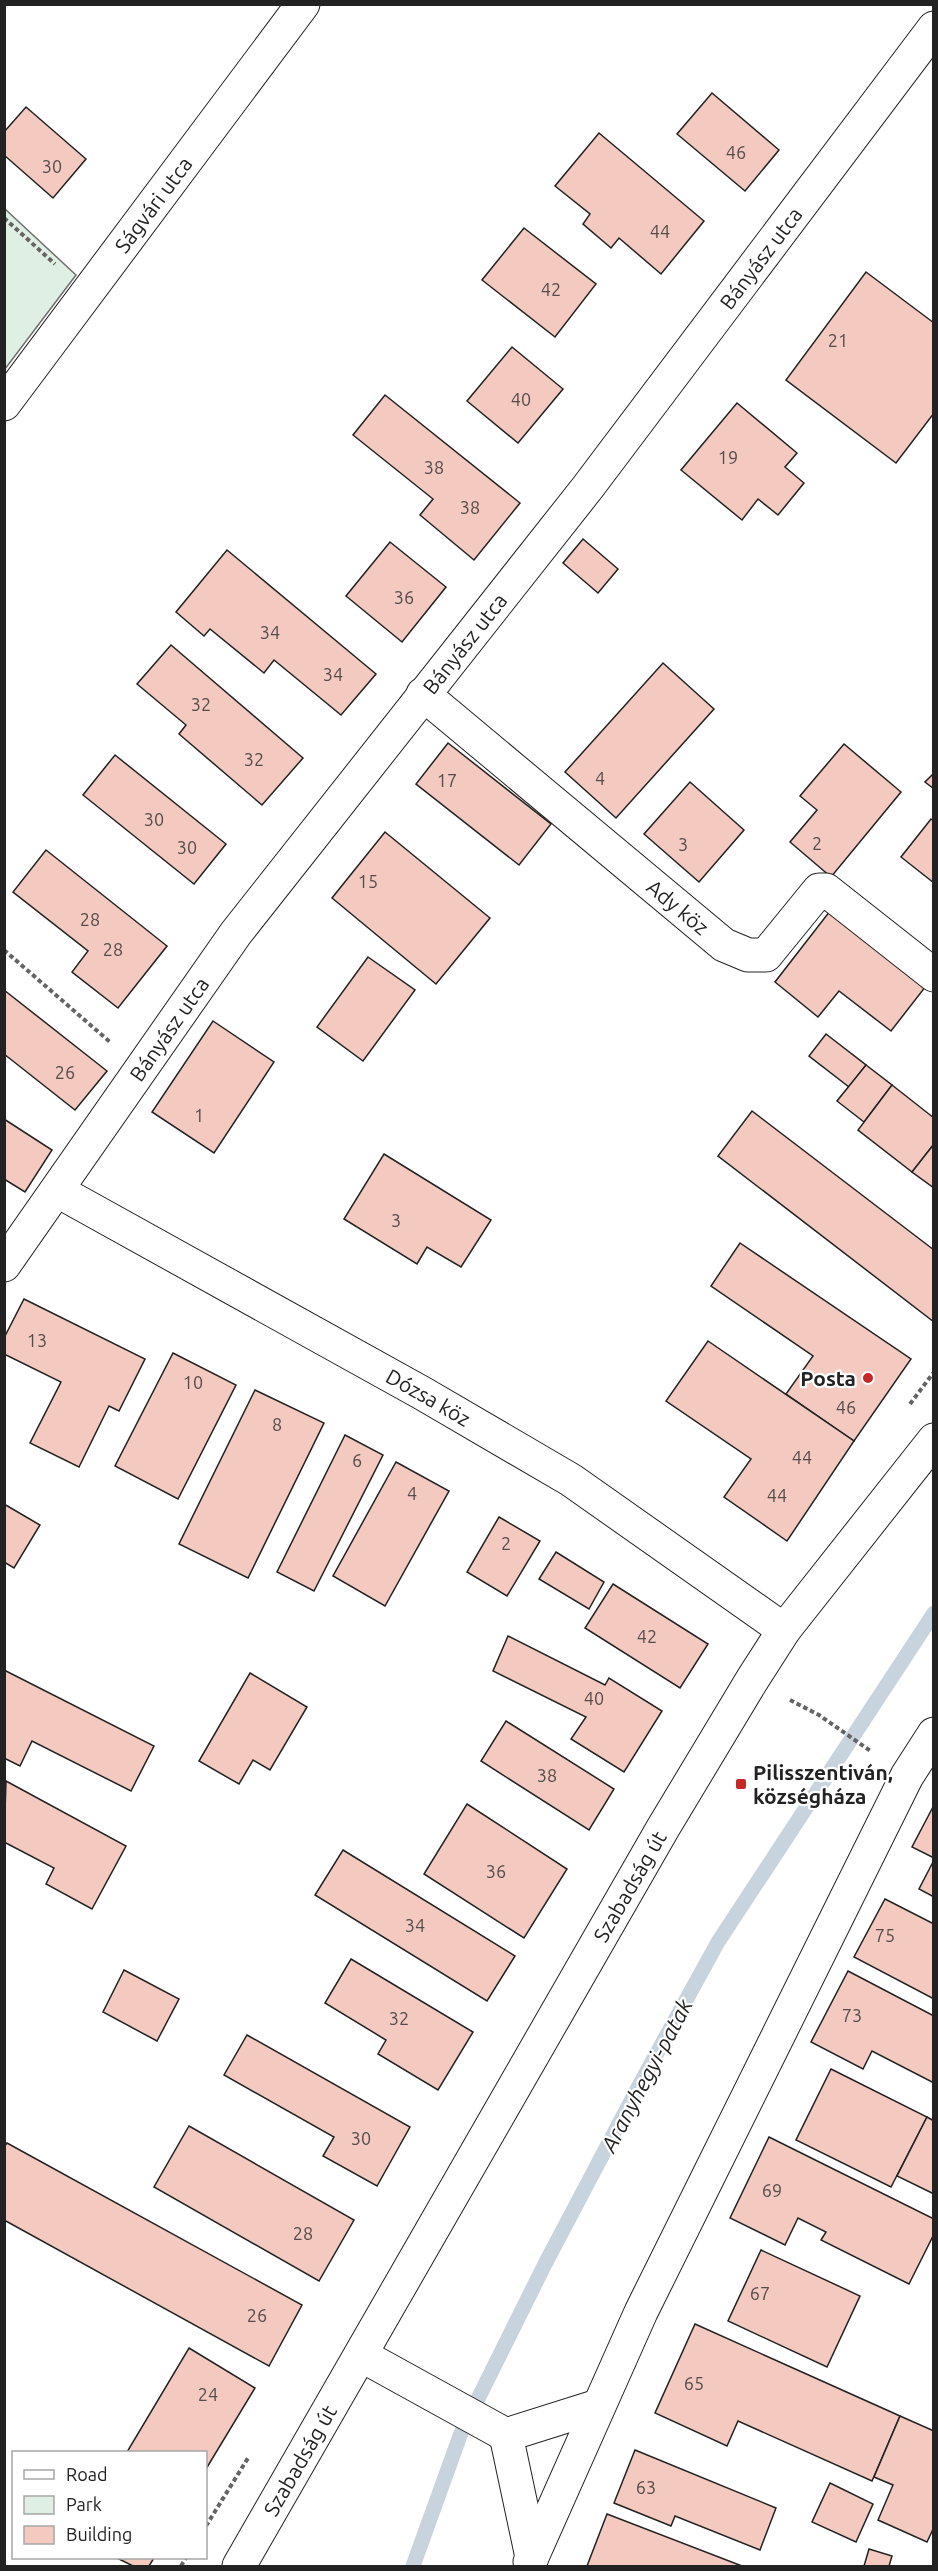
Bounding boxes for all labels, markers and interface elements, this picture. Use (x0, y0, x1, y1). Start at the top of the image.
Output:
house number: 46 (726, 142, 746, 162)
street label: Ságvári utca (109, 152, 197, 257)
house number: 30 (42, 156, 62, 176)
street label: Bányász utca (715, 202, 807, 314)
house number: 44 (650, 221, 670, 241)
house number: 42 (541, 279, 561, 299)
house number: 21 (828, 330, 848, 350)
house number: 40 (511, 389, 531, 409)
house number: 19 (718, 447, 738, 467)
house number: 38 (424, 457, 444, 477)
house number: 38 (460, 497, 480, 517)
house number: 36 (394, 587, 414, 607)
street label: Bányász utca (418, 588, 512, 698)
house number: 34 (260, 622, 280, 642)
house number: 34 (323, 664, 343, 684)
house number: 32 (191, 694, 211, 714)
house number: 32 (244, 749, 264, 769)
house number: 4 (595, 768, 605, 788)
house number: 17 (437, 770, 457, 790)
house number: 30 (144, 809, 164, 829)
house number: 2 (812, 833, 822, 853)
house number: 3 (678, 834, 688, 854)
house number: 30 (177, 837, 197, 857)
house number: 15 (358, 871, 378, 891)
street label: Ady köz (642, 874, 714, 939)
house number: 28 (80, 909, 100, 929)
house number: 28 (103, 939, 123, 959)
street label: Bányász utca (124, 972, 214, 1085)
house number: 26 (55, 1062, 75, 1082)
house number: 1 (194, 1105, 204, 1125)
house number: 3 (391, 1210, 401, 1230)
house number: 13 (27, 1330, 47, 1350)
street label: Dózsa köz (382, 1364, 475, 1431)
place label: Posta (800, 1366, 856, 1390)
marker: Posta (861, 1371, 875, 1385)
house number: 10 (183, 1372, 203, 1392)
house number: 46 (836, 1397, 856, 1417)
house number: 8 (272, 1414, 282, 1434)
house number: 44 (792, 1447, 812, 1467)
house number: 6 (352, 1450, 362, 1470)
house number: 4 (407, 1483, 417, 1503)
house number: 44 (767, 1485, 787, 1505)
house number: 2 (501, 1533, 511, 1553)
house number: 42 (637, 1626, 657, 1646)
house number: 40 (584, 1688, 604, 1708)
place label: Pilisszentiván, községháza (753, 1760, 893, 1808)
house number: 38 (537, 1765, 557, 1785)
marker: Pilisszentiván, községháza (734, 1777, 748, 1791)
street label: Szabadság út (588, 1827, 671, 1946)
house number: 36 (486, 1861, 506, 1881)
house number: 34 (405, 1915, 425, 1935)
house number: 75 (875, 1925, 895, 1945)
water label: Aranyhegyi-patak (595, 1994, 697, 2157)
house number: 73 (842, 2005, 862, 2025)
house number: 32 (389, 2008, 409, 2028)
house number: 30 (351, 2128, 371, 2148)
house number: 69 (762, 2180, 782, 2200)
house number: 28 (293, 2223, 313, 2243)
house number: 67 (750, 2283, 770, 2303)
house number: 26 (247, 2305, 267, 2325)
house number: 65 (684, 2373, 704, 2393)
house number: 24 (198, 2384, 218, 2404)
street label: Szabadság út (259, 2401, 341, 2520)
legend (12, 2451, 207, 2559)
text: Road (66, 2464, 108, 2484)
house number: 63 (636, 2477, 656, 2497)
text: Park (66, 2494, 102, 2514)
text: Building (66, 2524, 132, 2544)

